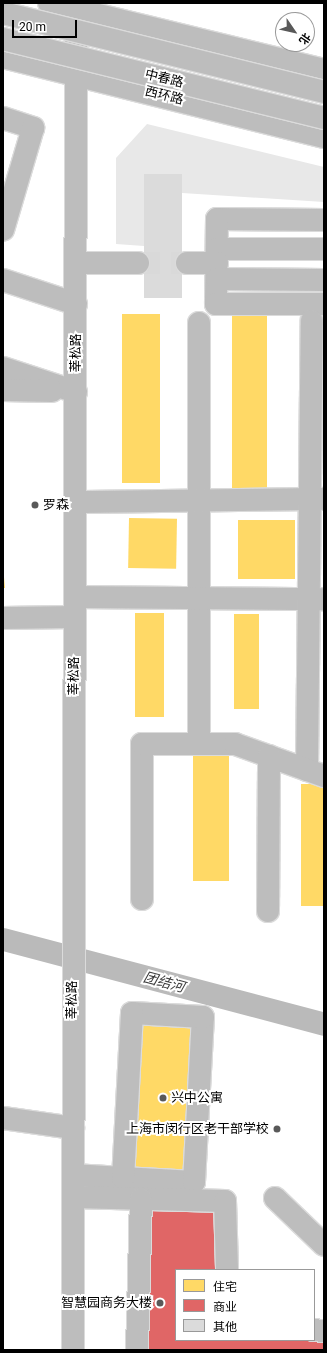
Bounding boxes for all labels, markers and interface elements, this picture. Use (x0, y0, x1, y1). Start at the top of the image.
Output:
scale bar (14, 12, 79, 38)
north arrow (275, 12, 315, 52)
text: 20 m (19, 20, 46, 34)
text: 北 (296, 30, 313, 47)
street label: 中春路 (143, 67, 185, 91)
street label: 西环路 (143, 84, 185, 108)
street label: 莘松路 (68, 334, 84, 372)
place label: 罗森 (43, 497, 69, 513)
marker: 罗森 (30, 500, 40, 510)
street label: 莘松路 (66, 657, 82, 695)
water label: 团结河 (142, 968, 186, 996)
street label: 莘松路 (64, 981, 80, 1019)
place label: 兴中公寓 (171, 1090, 223, 1106)
marker: 兴中公寓 (158, 1093, 168, 1103)
place label: 上海市闵行区老干部学校 (126, 1121, 269, 1137)
marker: 上海市闵行区老干部学校 (272, 1124, 282, 1134)
legend (175, 1269, 315, 1341)
text: 住宅 (213, 1280, 237, 1294)
place label: 智慧园商务大楼 (61, 1295, 152, 1311)
marker: 智慧园商务大楼 (155, 1298, 165, 1308)
text: 商业 (213, 1300, 237, 1314)
text: 其他 (213, 1320, 237, 1334)

